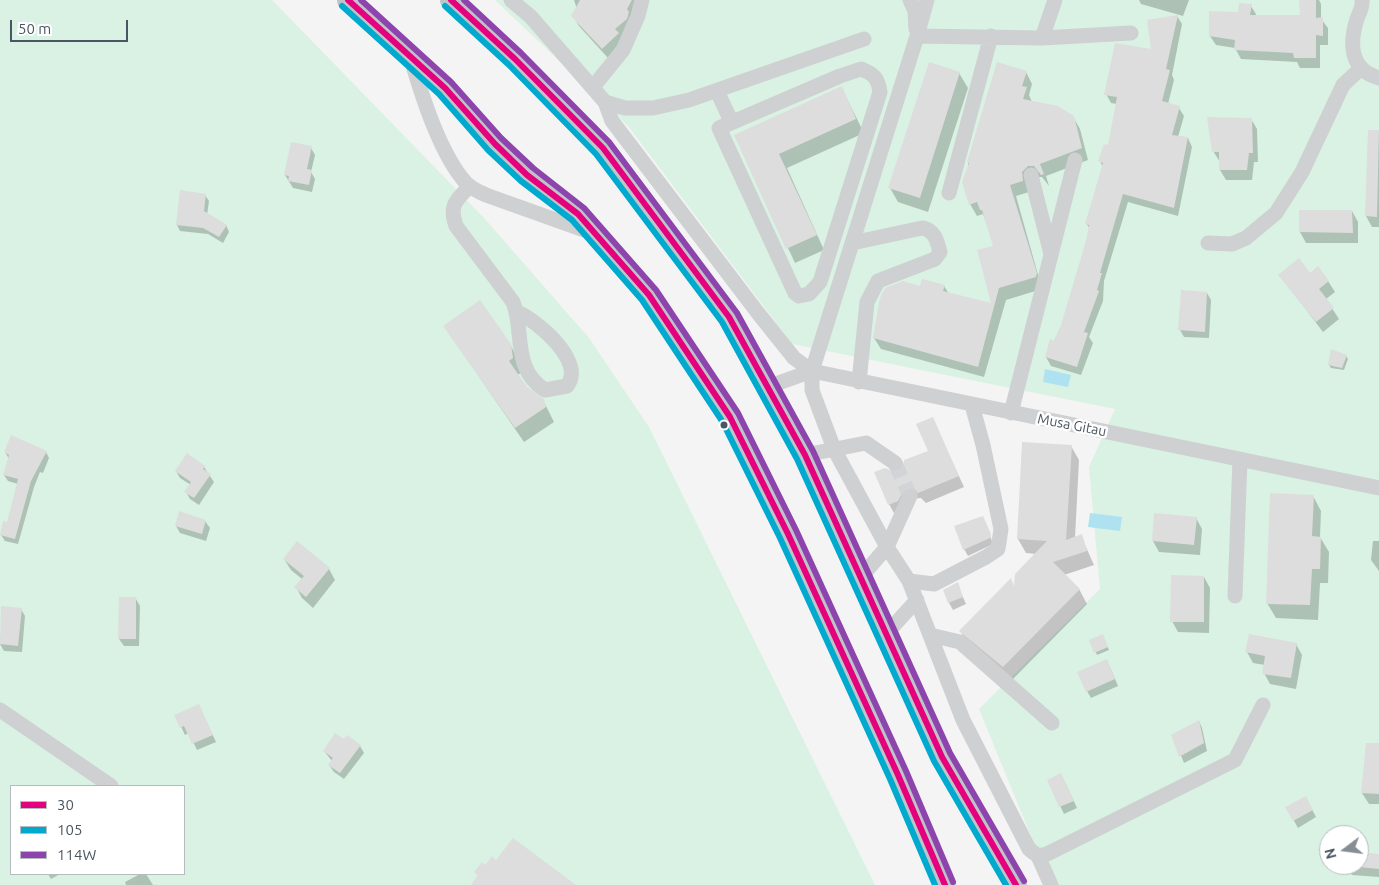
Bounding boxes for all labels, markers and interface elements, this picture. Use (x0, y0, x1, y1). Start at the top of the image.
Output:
scale bar (12, 10, 130, 42)
text: 50 m (18, 20, 51, 37)
street label: Musa Gitau (1036, 410, 1108, 440)
unlabelled marker (719, 420, 729, 430)
legend (10, 785, 185, 875)
text: 30 (57, 796, 74, 813)
text: 105 (57, 821, 82, 838)
north arrow (1319, 825, 1369, 875)
text: 114W (57, 846, 96, 863)
text: N (1321, 847, 1340, 861)

